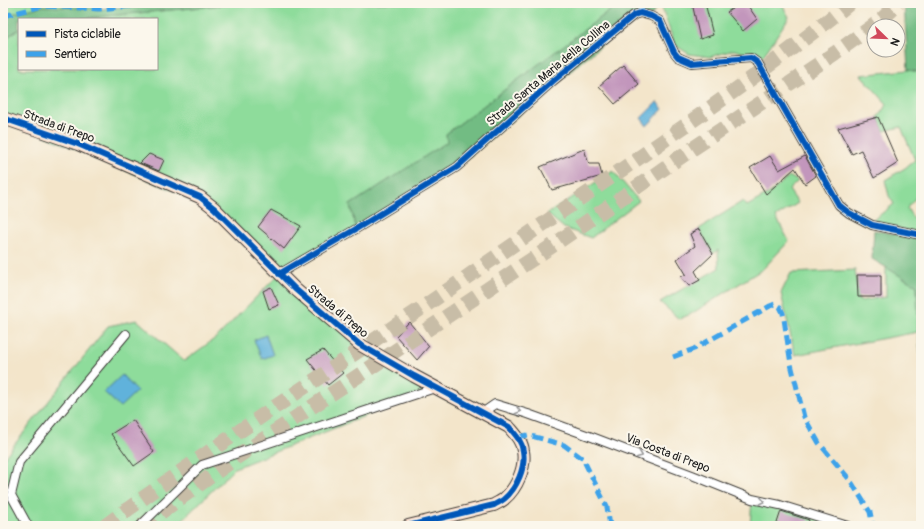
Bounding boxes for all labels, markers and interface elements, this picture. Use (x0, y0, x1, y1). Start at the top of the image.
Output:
street label: Strada Santa Maria della Collina (484, 17, 613, 129)
legend (18, 18, 158, 70)
north arrow (866, 18, 906, 58)
text: Pista ciclabile (54, 27, 121, 42)
text: N (887, 36, 902, 48)
text: Sentiero (54, 47, 97, 62)
street label: Strada di Prepo (21, 107, 97, 147)
street label: Strada di Prepo (304, 282, 372, 342)
one-way arrow (514, 406, 521, 415)
street label: Via Costa di Prepo (624, 431, 712, 477)
one-way arrow (637, 450, 644, 458)
one-way arrow (758, 496, 765, 505)

